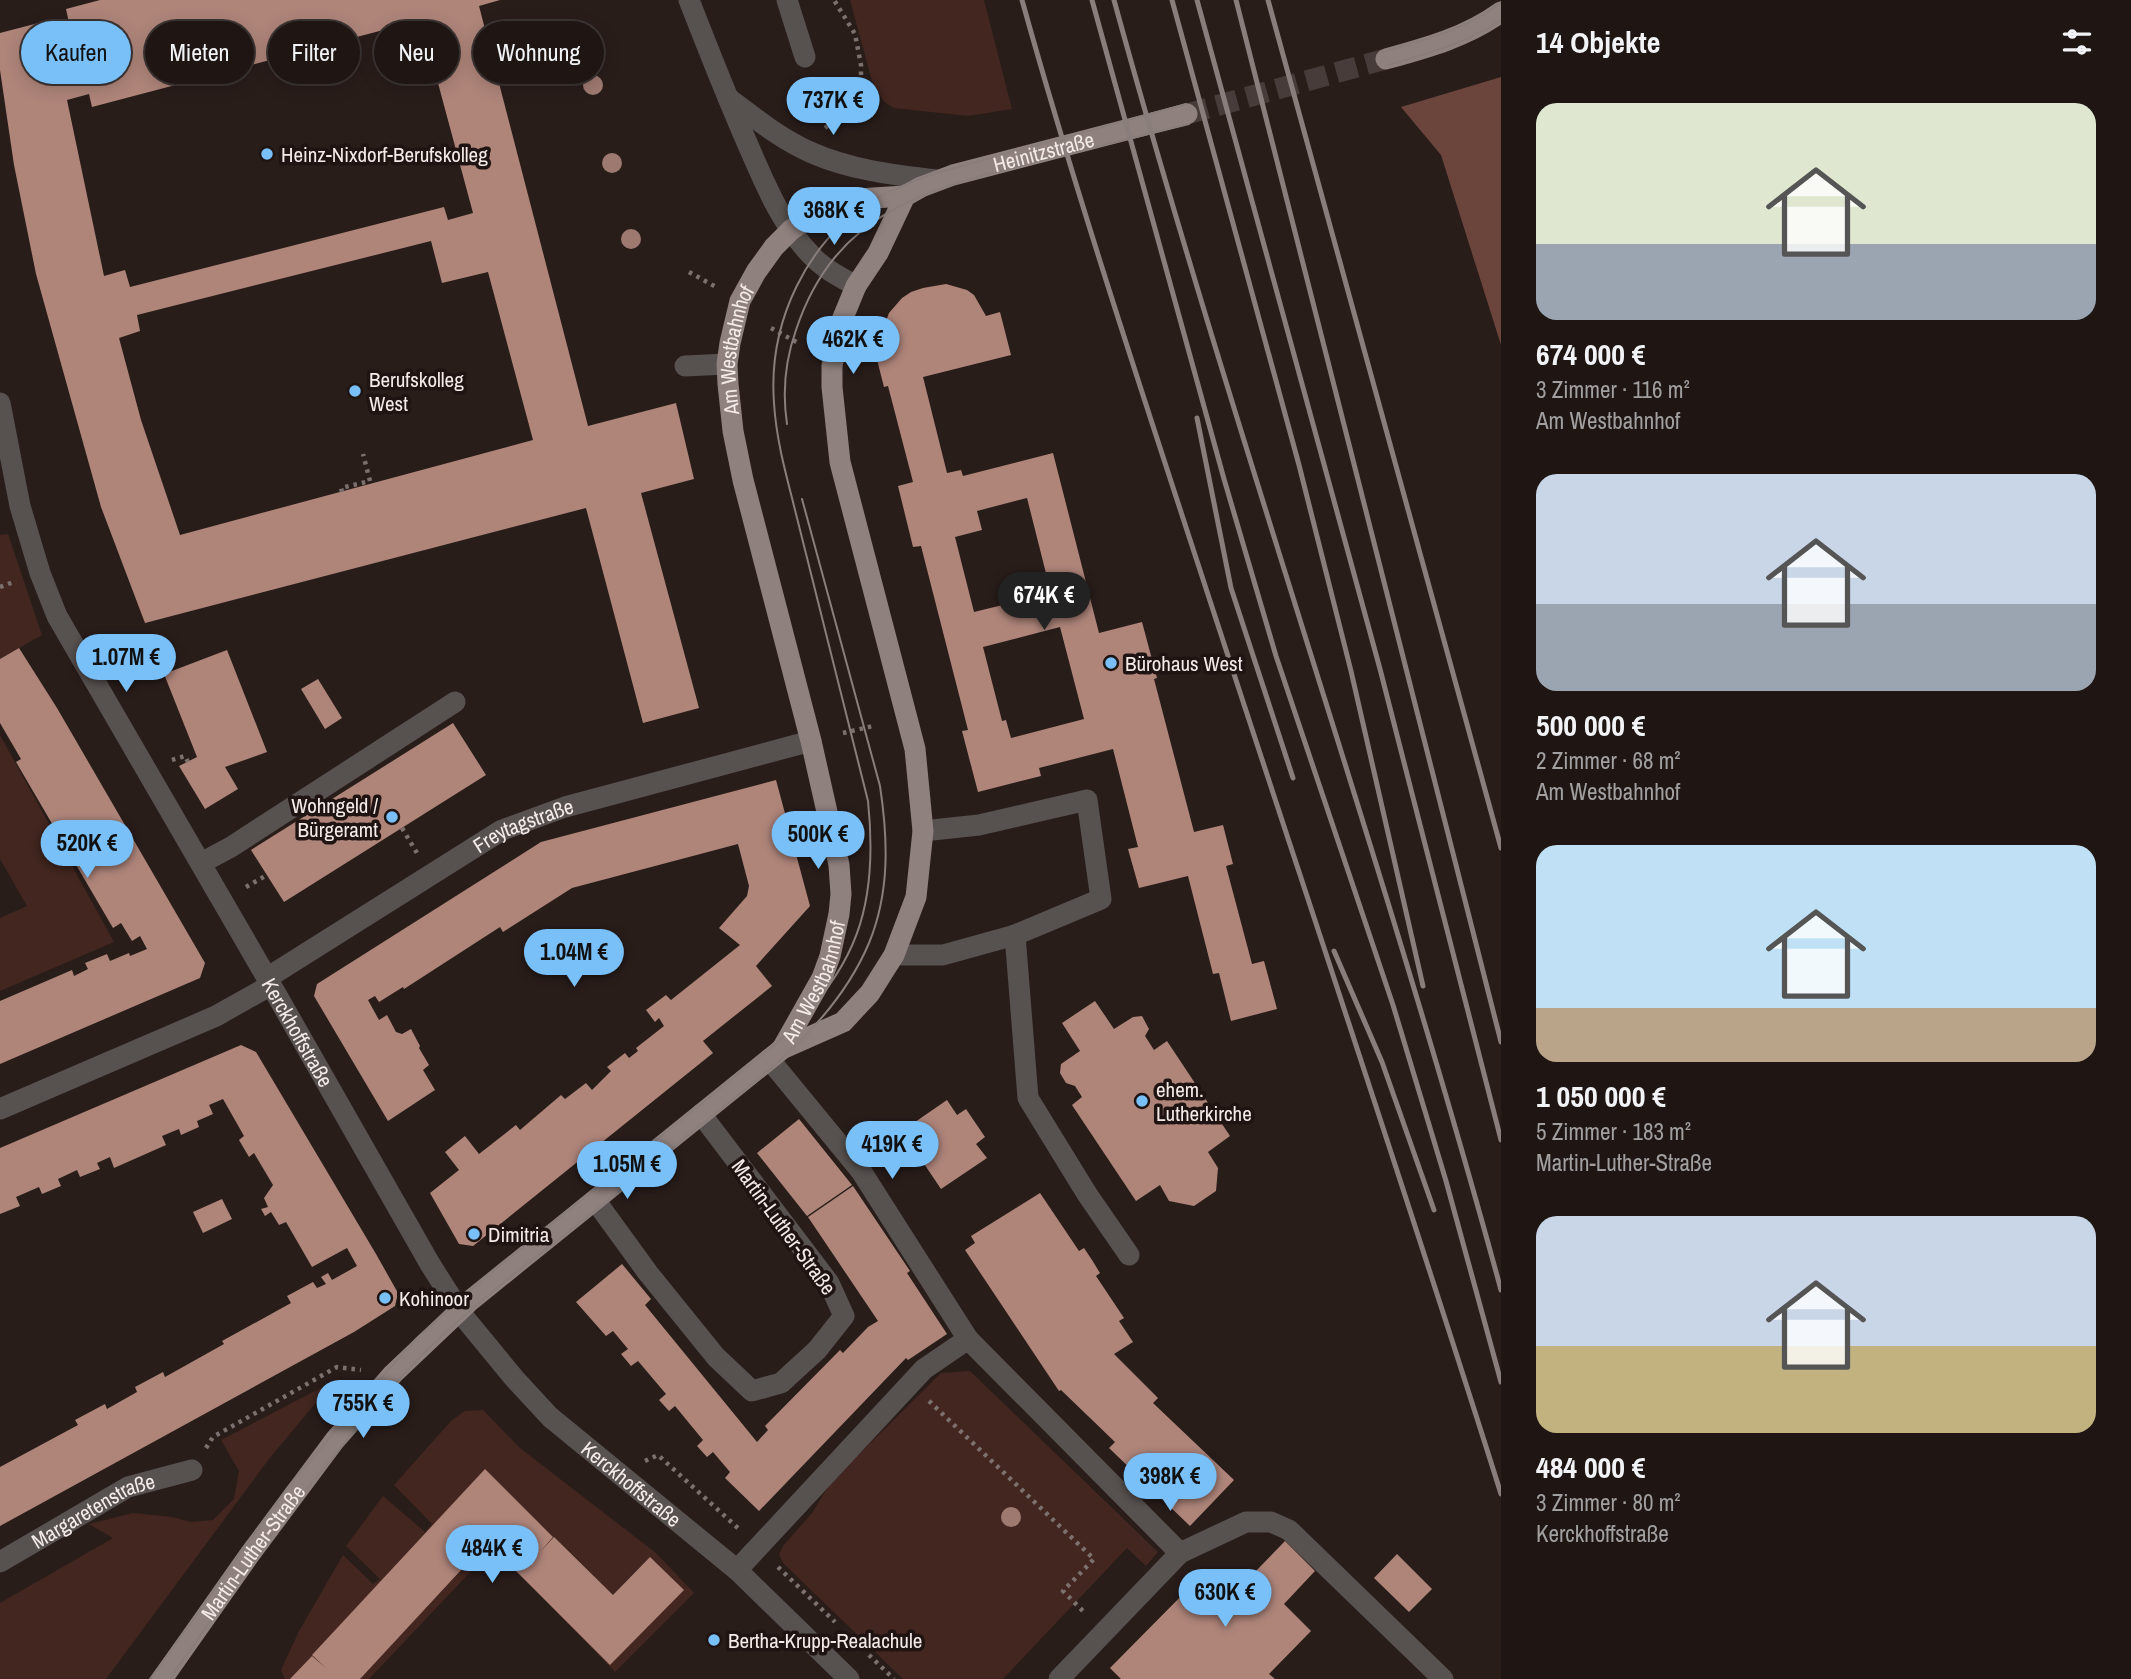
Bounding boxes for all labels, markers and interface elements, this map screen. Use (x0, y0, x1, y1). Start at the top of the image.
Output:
chip: Kaufen (21, 21, 131, 84)
chip: Mieten (145, 21, 254, 84)
chip: Filter (268, 21, 360, 84)
chip: Neu (374, 21, 459, 84)
chip: Wohnung (473, 21, 604, 84)
text: 14 Objekte (1536, 22, 1660, 62)
icon: filters (2058, 23, 2096, 61)
pin: 737K € (776, 78, 890, 137)
text: 737K € (803, 84, 863, 115)
street label: Heinitzstraße (990, 124, 1097, 178)
place label: Heinz-Nixdorf-Berufskolleg (281, 140, 488, 169)
marker: Heinz-Nixdorf-Berufskolleg (259, 146, 275, 162)
icon: home (1753, 149, 1879, 275)
pin: 368K € (777, 188, 891, 247)
text: 368K € (804, 194, 864, 225)
street label: Am Westbahnhof (712, 279, 761, 417)
pin: 462K € (796, 316, 910, 376)
text: 462K € (823, 323, 883, 354)
text: 674 000 € (1536, 334, 1645, 374)
place label: Berufskolleg West (369, 365, 464, 418)
text: 3 Zimmer · 116 m² (1536, 374, 1690, 405)
marker: Berufskolleg West (347, 383, 363, 399)
text: Am Westbahnhof (1536, 405, 1680, 436)
icon: home (1753, 520, 1879, 646)
pin: 674K € (987, 572, 1101, 632)
text: 674K € (1014, 579, 1074, 610)
pin: 1.07M € (61, 634, 191, 694)
text: 1.07M € (92, 641, 160, 672)
place label: Bürohaus West (1125, 649, 1243, 678)
marker: Bürohaus West (1103, 655, 1119, 671)
text: 500 000 € (1536, 705, 1645, 745)
text: 2 Zimmer · 68 m² (1536, 745, 1681, 776)
text: Am Westbahnhof (1536, 776, 1680, 807)
place label: Wohngeld / Bürgeramt (291, 791, 378, 844)
street label: Freytagstraße (467, 791, 576, 860)
marker: Wohngeld / Bürgeramt (384, 809, 400, 825)
pin: 500K € (761, 812, 875, 871)
text: 500K € (788, 818, 848, 849)
pin: 520K € (30, 820, 144, 880)
text: 520K € (57, 827, 117, 858)
icon: home (1753, 891, 1879, 1017)
street label: Am Westbahnhof (773, 918, 852, 1049)
pin: 1.04M € (509, 930, 639, 989)
text: 1.04M € (540, 936, 608, 967)
street label: Kerckhoffstraße (255, 972, 341, 1092)
place label: ehem. Lutherkirche (1156, 1075, 1252, 1128)
text: 1 050 000 € (1536, 1076, 1666, 1116)
marker: ehem. Lutherkirche (1134, 1093, 1150, 1109)
text: 5 Zimmer · 183 m² (1536, 1116, 1691, 1147)
pin: 419K € (835, 1122, 949, 1181)
text: 419K € (862, 1128, 922, 1159)
pin: 1.05M € (562, 1142, 692, 1201)
text: Martin-Luther-Straße (1536, 1147, 1712, 1178)
text: 1.05M € (593, 1148, 661, 1179)
street label: Martin-Luther-Straße (725, 1153, 843, 1301)
place label: Dimitria (488, 1220, 550, 1249)
marker: Dimitria (466, 1226, 482, 1242)
icon: home (1753, 1262, 1879, 1388)
place label: Kohinoor (399, 1284, 469, 1313)
marker: Kohinoor (377, 1290, 393, 1306)
pin: 755K € (306, 1380, 420, 1440)
text: 755K € (333, 1387, 393, 1418)
street label: Kerckhoffstraße (575, 1434, 688, 1533)
text: 484 000 € (1536, 1447, 1645, 1487)
pin: 398K € (1113, 1454, 1227, 1513)
text: 398K € (1140, 1460, 1200, 1491)
street label: Margaretenstraße (26, 1466, 158, 1555)
street label: Martin-Luther-Straße (194, 1478, 312, 1626)
text: 3 Zimmer · 80 m² (1536, 1487, 1681, 1518)
text: Kerckhoffstraße (1536, 1518, 1669, 1549)
pin: 484K € (435, 1526, 549, 1585)
text: 484K € (462, 1532, 522, 1563)
pin: 630K € (1168, 1570, 1282, 1629)
text: 630K € (1195, 1576, 1255, 1607)
place label: Bertha-Krupp-Realachule (728, 1626, 922, 1655)
marker: Bertha-Krupp-Realachule (706, 1632, 722, 1648)

